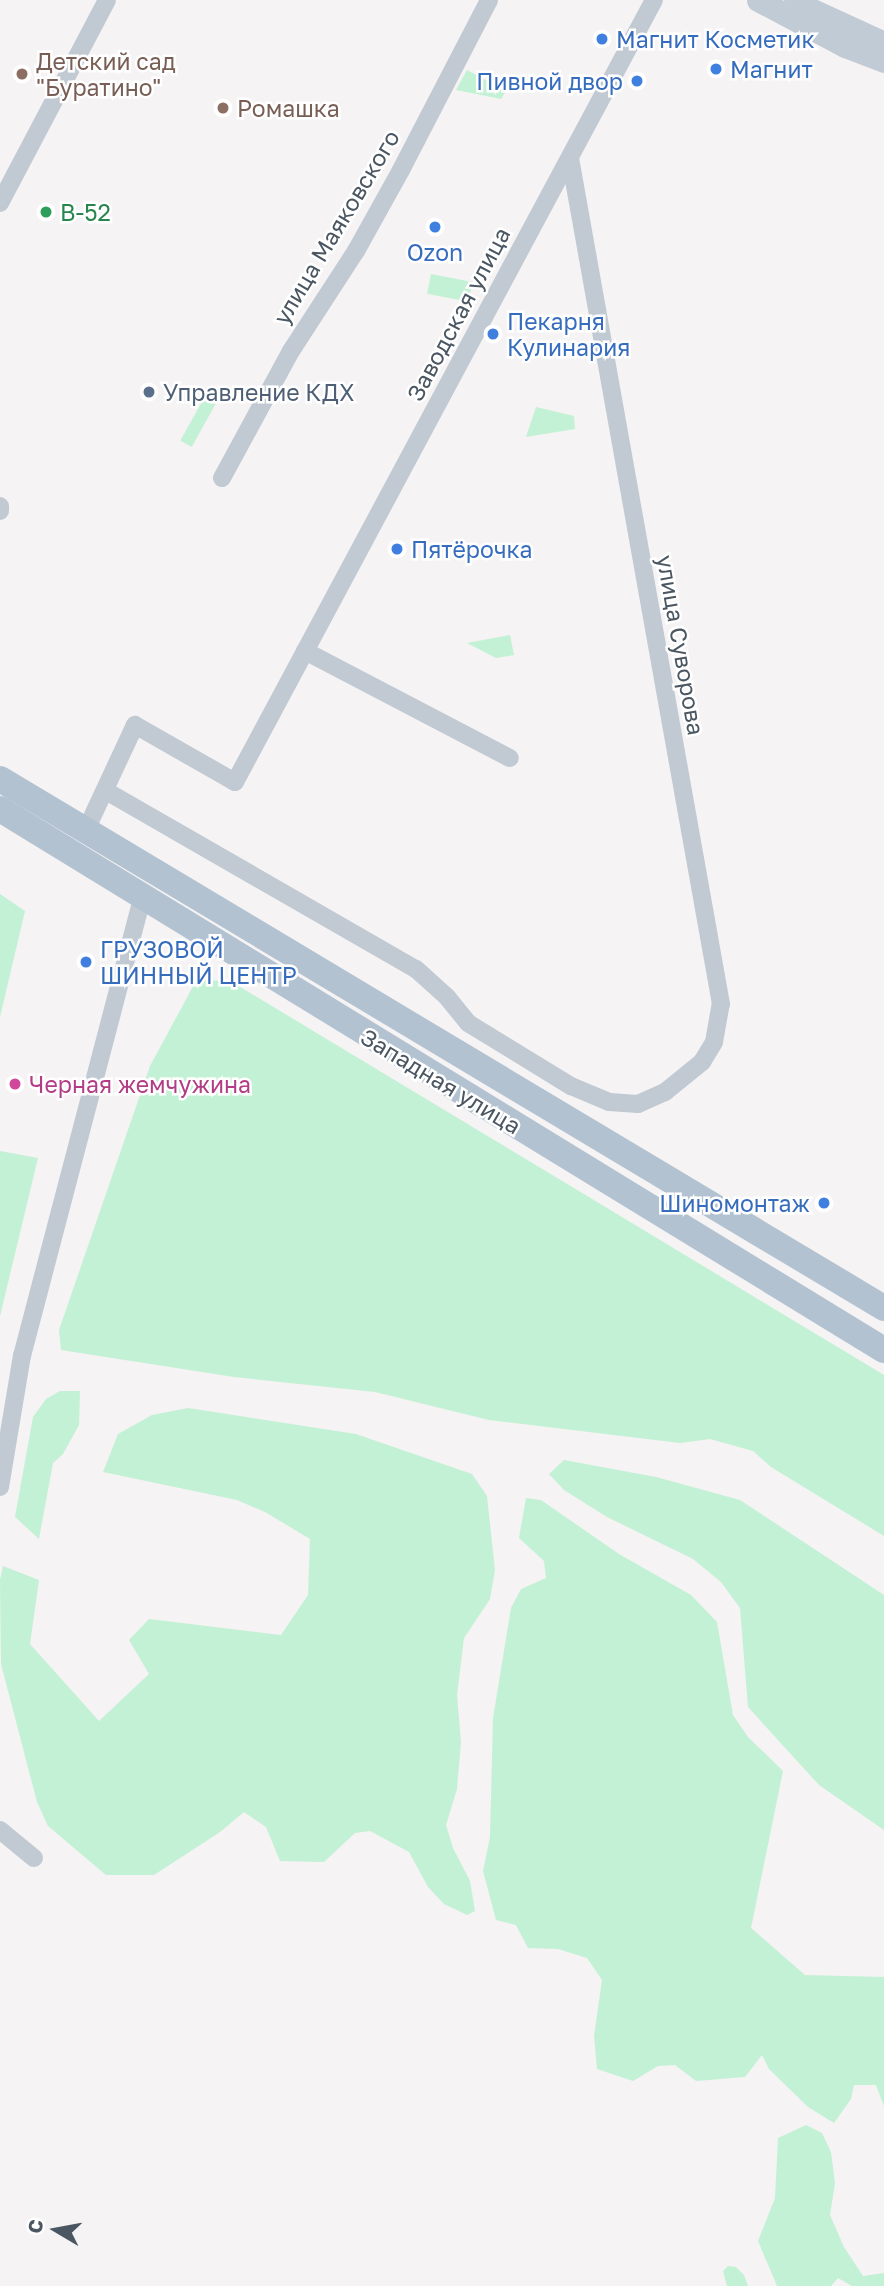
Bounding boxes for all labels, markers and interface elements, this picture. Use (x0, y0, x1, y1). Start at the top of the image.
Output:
place label: Магнит Косметик (616, 25, 815, 53)
marker: Магнит Косметик (594, 31, 610, 47)
place label: Детский сад "Буратино" (36, 47, 176, 101)
place label: Магнит (730, 55, 813, 83)
marker: Магнит (708, 61, 724, 77)
marker: Детский сад "Буратино" (14, 66, 30, 82)
place label: Пивной двор (476, 67, 623, 95)
marker: Пивной двор (629, 73, 645, 89)
place label: Ромашка (237, 94, 340, 122)
marker: Ромашка (215, 100, 231, 116)
street label: улица Маяковского (267, 125, 405, 329)
place label: В-52 (60, 198, 111, 226)
marker: В-52 (38, 204, 54, 220)
marker: Ozon (427, 219, 443, 235)
street label: Заводская улица (401, 222, 515, 406)
place label: Ozon (407, 238, 463, 266)
place label: Пекарня Кулинария (507, 307, 630, 361)
marker: Пекарня Кулинария (485, 326, 501, 342)
place label: Управление КДХ (163, 378, 354, 406)
marker: Управление КДХ (141, 384, 157, 400)
place label: Пятёрочка (411, 535, 532, 563)
marker: Пятёрочка (389, 541, 405, 557)
street label: улица Суворова (652, 553, 710, 737)
place label: ГРУЗОВОЙ ШИННЫЙ ЦЕНТР (100, 935, 297, 989)
marker: ГРУЗОВОЙ ШИННЫЙ ЦЕНТР (78, 954, 94, 970)
street label: Западная улица (356, 1022, 526, 1140)
place label: Черная жемчужина (29, 1070, 251, 1098)
marker: Черная жемчужина (7, 1076, 23, 1092)
place label: Шиномонтаж (659, 1189, 810, 1217)
marker: Шиномонтаж (816, 1195, 832, 1211)
north arrow (21, 2195, 91, 2265)
text: С (22, 2218, 47, 2235)

